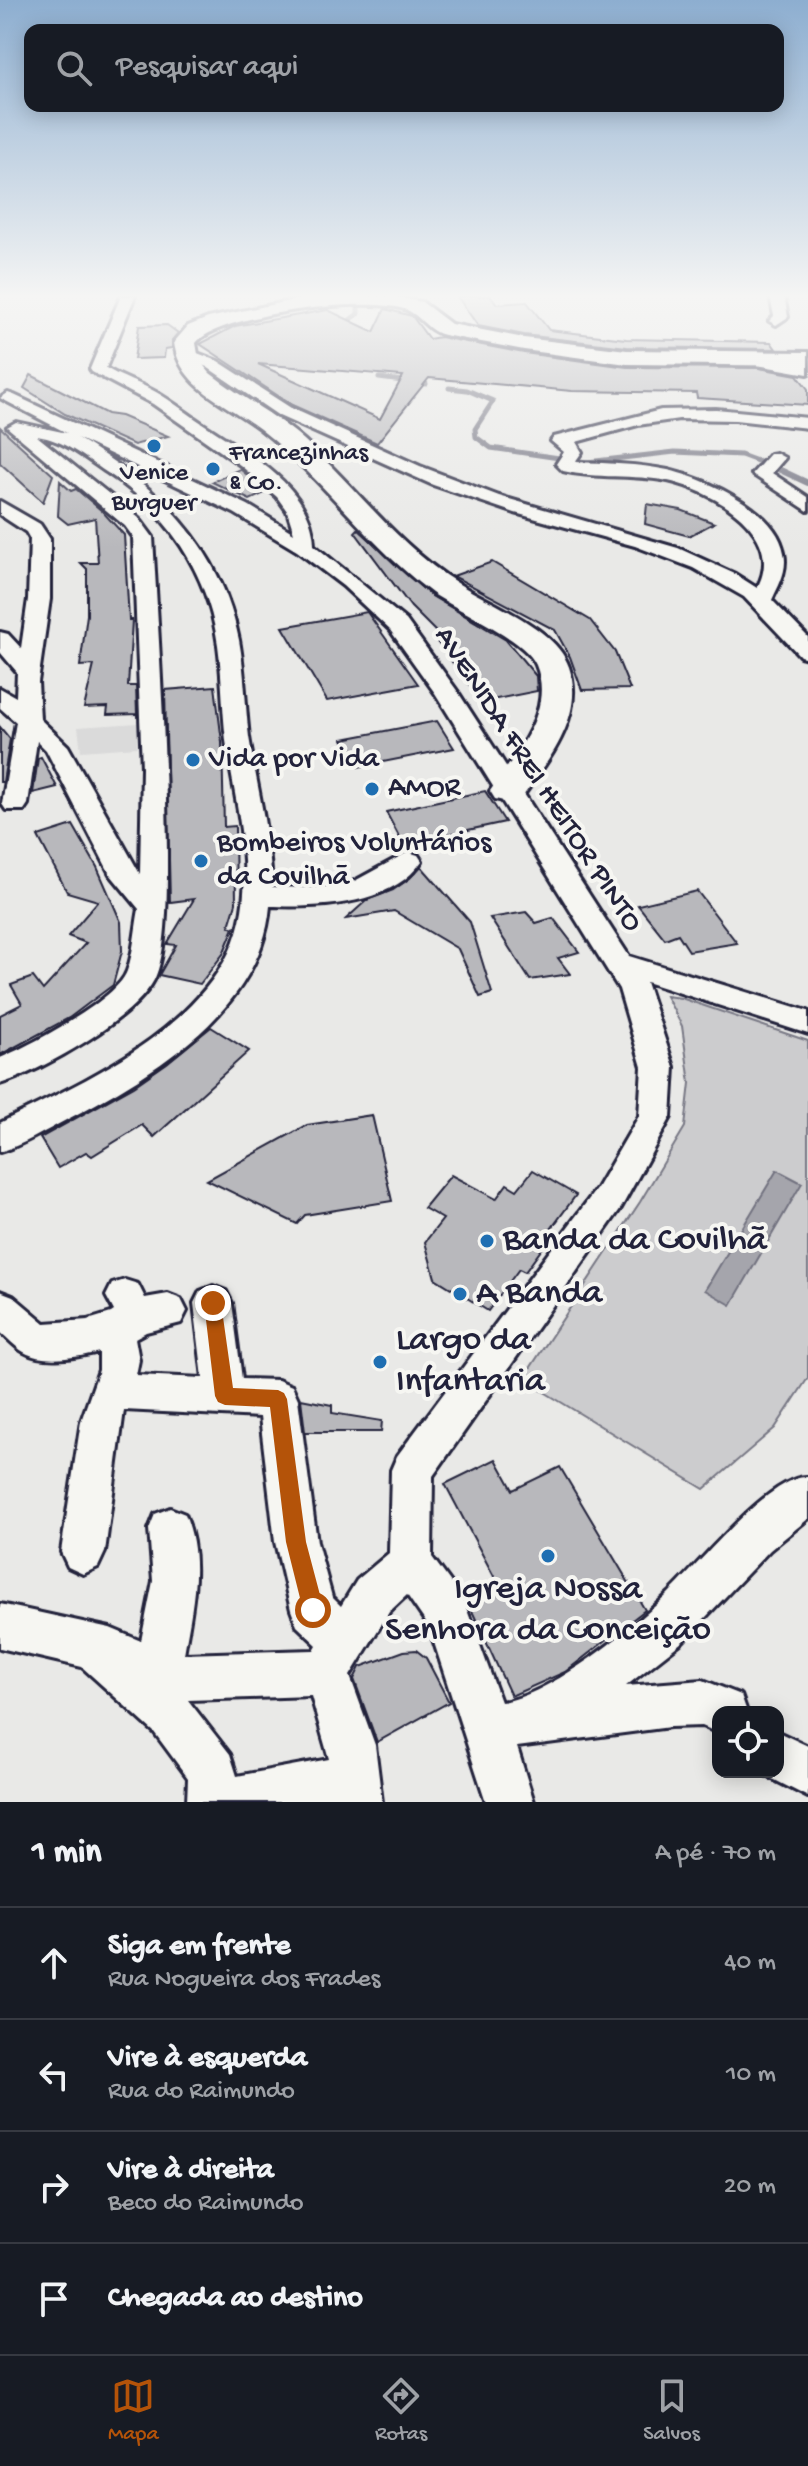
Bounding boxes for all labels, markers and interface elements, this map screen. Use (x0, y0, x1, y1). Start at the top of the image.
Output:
search box (24, 24, 784, 112)
icon: search (52, 46, 96, 90)
text: Pesquisar aqui (116, 51, 298, 86)
marker: Venice Burguer (145, 437, 163, 455)
place label: Francezinhas & Co. (228, 439, 369, 500)
place label: Venice Burguer (111, 459, 199, 520)
marker: Francezinhas & Co. (204, 460, 222, 478)
street label: AVENIDA FREI HEITOR PINTO (425, 621, 649, 939)
place label: Vida por Vida (208, 743, 380, 778)
marker: Vida por Vida (184, 751, 202, 769)
place label: AMOR (388, 772, 462, 807)
marker: AMOR (363, 780, 381, 798)
place label: Bombeiros Voluntários da Covilhã (216, 827, 492, 896)
marker: Bombeiros Voluntários da Covilhã (192, 852, 210, 870)
place label: Banda da Covilhã (502, 1220, 768, 1263)
marker: Banda da Covilhã (478, 1232, 496, 1250)
place label: A Banda (476, 1273, 603, 1316)
route end (195, 1285, 231, 1321)
marker: A Banda (451, 1285, 469, 1303)
place label: Largo da Infantaria (396, 1320, 546, 1404)
marker: Largo da Infantaria (371, 1353, 389, 1371)
marker: Igreja Nossa Senhora da Conceição (539, 1547, 557, 1565)
place label: Igreja Nossa Senhora da Conceição (385, 1569, 711, 1653)
route start (295, 1592, 331, 1628)
map controls (712, 1706, 784, 1778)
button: locate (712, 1706, 784, 1778)
text: 1 min (32, 1834, 101, 1874)
text: A pé · 70 m (655, 1839, 776, 1870)
text: Siga em frente (108, 1930, 290, 1965)
icon: ahead (32, 1941, 76, 1985)
text: 40 m (724, 1948, 776, 1979)
text: Rua Nogueira dos Frades (108, 1965, 380, 1996)
text: Vire à esquerda (108, 2042, 307, 2077)
icon: left (32, 2053, 76, 2097)
text: 10 m (726, 2060, 776, 2091)
text: Rua do Raimundo (108, 2077, 295, 2108)
text: Vire à direita (108, 2154, 274, 2189)
icon: right (32, 2165, 76, 2209)
text: 20 m (724, 2172, 776, 2203)
text: Beco do Raimundo (108, 2189, 304, 2220)
icon: arrive (32, 2277, 76, 2321)
text: Chegada ao destino (108, 2282, 363, 2317)
tab: Mapa (108, 2374, 159, 2448)
tab: Rotas (375, 2374, 427, 2448)
tab: Salvos (643, 2374, 700, 2448)

